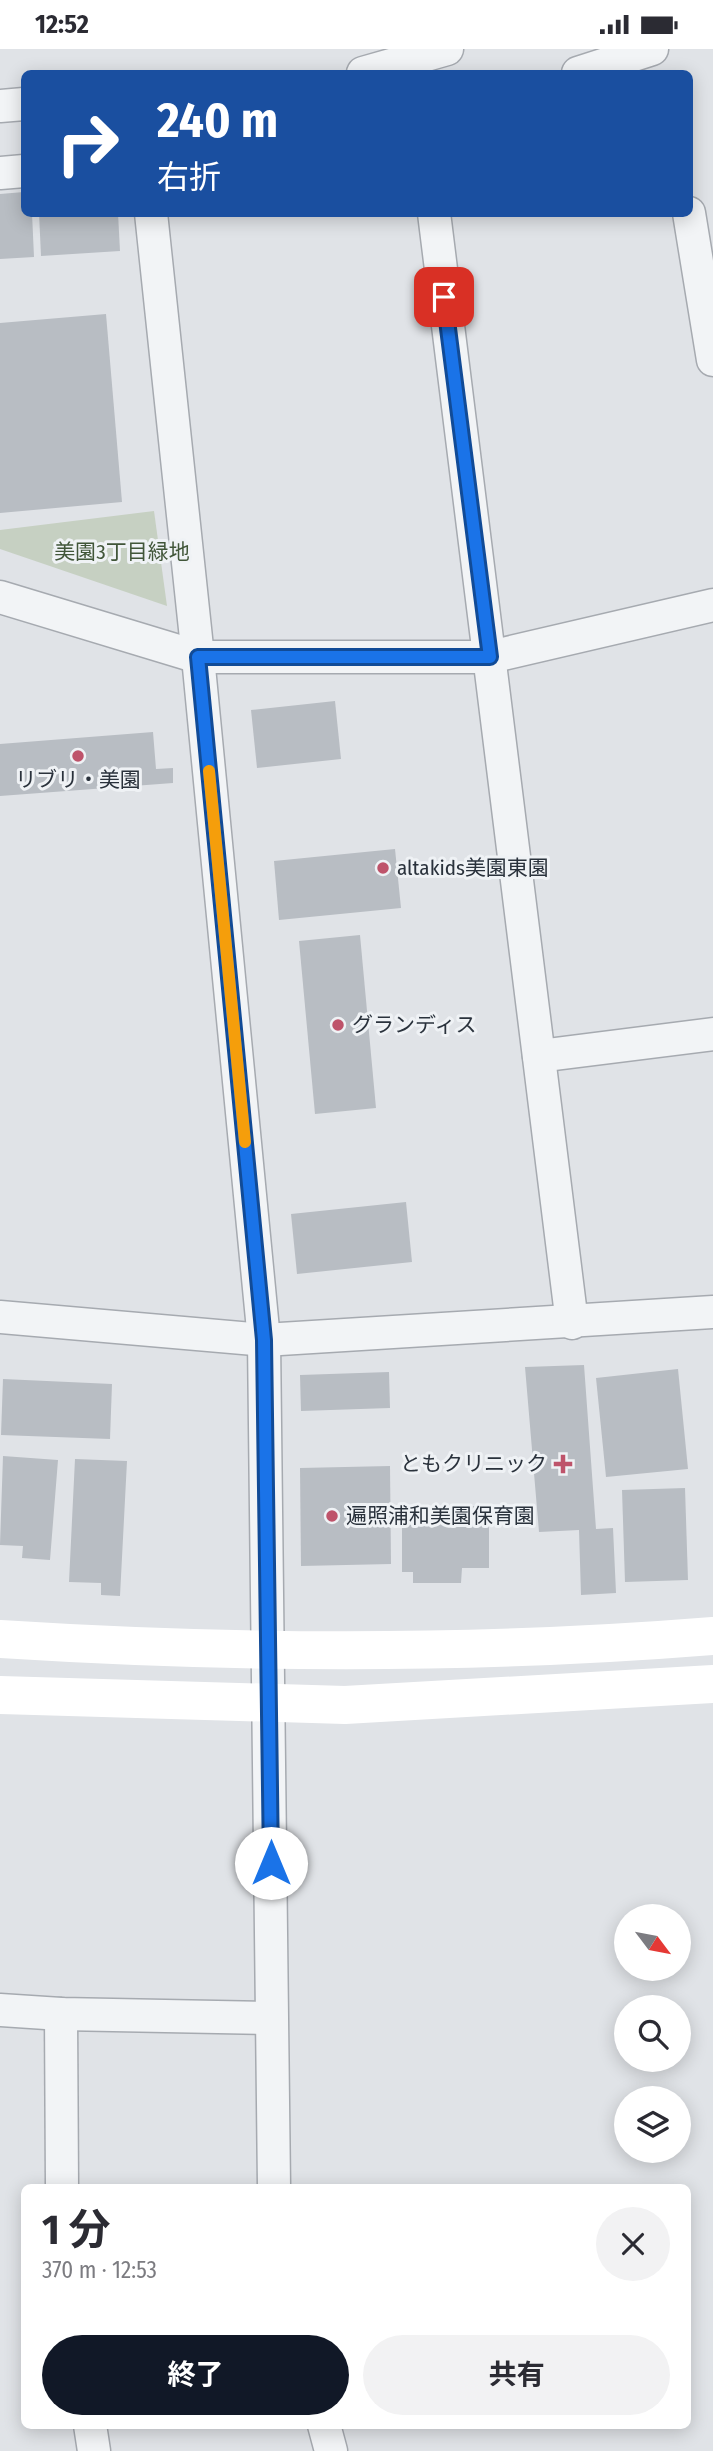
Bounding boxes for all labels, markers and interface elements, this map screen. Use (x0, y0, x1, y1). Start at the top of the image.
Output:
text: 12:52 (35, 9, 89, 40)
text: 240 m (157, 91, 278, 150)
icon: right (42, 98, 133, 189)
text: 右折 (157, 158, 221, 196)
pin (414, 267, 474, 327)
icon: arrive (425, 278, 463, 316)
park label: 美園3丁目緑地 (54, 539, 190, 565)
marker: リブリ・美園 (70, 748, 86, 764)
place label: リブリ・美園 (15, 767, 141, 793)
place label: altakids美園東園 (397, 855, 549, 881)
marker: altakids美園東園 (375, 860, 391, 876)
place label: グランディス (352, 1012, 477, 1038)
marker: グランディス (330, 1017, 346, 1033)
place label: ともクリニック (400, 1451, 547, 1477)
marker: ともクリニック (553, 1454, 573, 1474)
place label: 遍照浦和美園保育園 (346, 1503, 535, 1529)
marker: 遍照浦和美園保育園 (324, 1508, 340, 1524)
position arrow (234, 1826, 308, 1900)
north arrow (614, 1904, 691, 1981)
map controls (614, 1904, 691, 2163)
button: search (614, 1995, 691, 2072)
button: layers (614, 2086, 691, 2163)
text: 1 分 (42, 2205, 111, 2255)
button: close (596, 2207, 670, 2281)
text: 370 m · 12:53 (42, 2256, 157, 2284)
button: 終了 (42, 2335, 349, 2415)
button: 共有 (363, 2335, 670, 2415)

